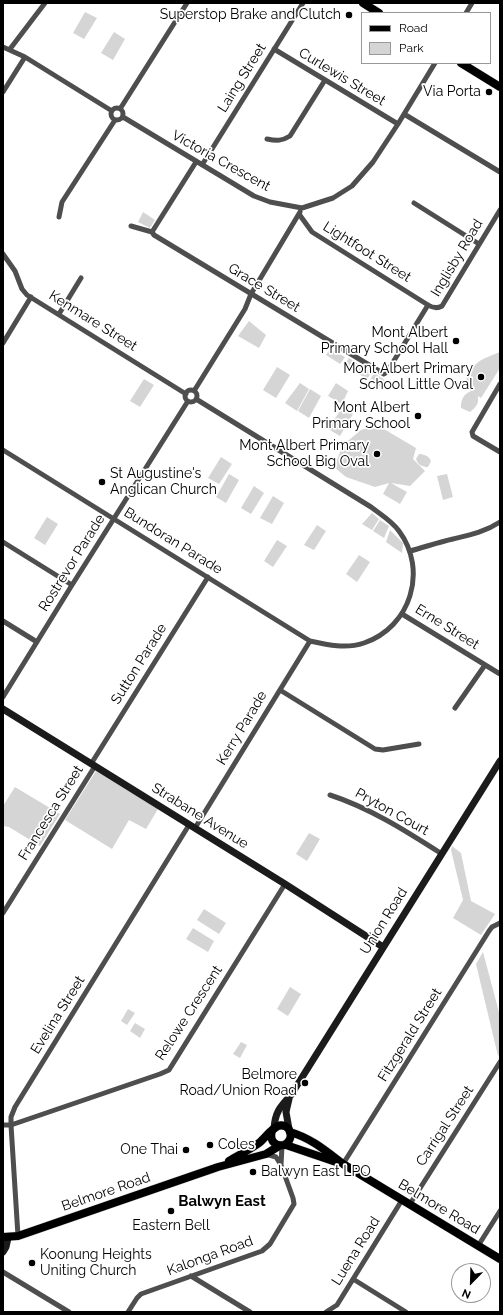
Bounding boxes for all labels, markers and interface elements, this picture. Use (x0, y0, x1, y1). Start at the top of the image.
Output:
place label: Superstop Brake and Clutch (160, 7, 341, 23)
marker: Superstop Brake and Clutch (344, 10, 354, 20)
legend (361, 12, 491, 64)
text: Road (399, 21, 428, 35)
street label: Laing Street (214, 40, 270, 116)
text: Park (399, 41, 424, 55)
street label: Curlewis Street (296, 45, 388, 109)
place label: Via Porta (423, 84, 481, 100)
marker: Via Porta (484, 87, 494, 97)
street label: Victoria Crescent (169, 127, 273, 195)
street label: Inglisby Road (427, 216, 487, 300)
street label: Lightfoot Street (320, 218, 414, 286)
street label: Grace Street (225, 260, 303, 316)
street label: Kenmare Street (46, 287, 140, 355)
place label: Mont Albert Primary School Hall (321, 325, 448, 358)
marker: Mont Albert Primary School Hall (451, 336, 461, 346)
place label: Mont Albert Primary School Little Oval (343, 361, 473, 394)
marker: Mont Albert Primary School Little Oval (476, 372, 486, 382)
place label: Mont Albert Primary School (312, 400, 410, 432)
marker: Mont Albert Primary School (413, 411, 423, 421)
place label: Mont Albert Primary School Big Oval (239, 438, 369, 470)
marker: Mont Albert Primary School Big Oval (372, 449, 382, 459)
place label: St Augustine's Anglican Church (110, 466, 217, 498)
marker: St Augustine's Anglican Church (97, 477, 107, 487)
street label: Bundoran Parade (121, 504, 225, 578)
street label: Rostrevor Parade (35, 511, 109, 615)
street label: Erne Street (412, 601, 482, 653)
street label: Sutton Parade (108, 621, 170, 707)
street label: Kerry Parade (213, 688, 271, 768)
street label: Francesca Street (15, 762, 87, 864)
street label: Strabane Avenue (149, 779, 251, 853)
street label: Pryton Court (352, 785, 432, 839)
street label: Union Road (357, 885, 411, 957)
street label: Relowe Crescent (152, 962, 226, 1064)
street label: Evelina Street (27, 973, 89, 1057)
street label: Fitzgerald Street (375, 985, 445, 1085)
place label: Belmore Road/Union Road (180, 1067, 297, 1100)
marker: Belmore Road/Union Road (300, 1078, 310, 1088)
street label: Carrigal Street (413, 1083, 477, 1169)
place label: Coles (218, 1137, 255, 1153)
marker: Coles (205, 1140, 215, 1150)
place label: One Thai (120, 1142, 178, 1158)
marker: One Thai (181, 1145, 191, 1155)
place label: Balwyn East LPO (261, 1164, 371, 1180)
marker: Balwyn East LPO (248, 1167, 258, 1177)
street label: Belmore Road (59, 1169, 153, 1215)
street label: Belmore Road (395, 1176, 483, 1238)
district label: Balwyn East (178, 1192, 266, 1210)
marker: Eastern Bell (166, 1206, 176, 1216)
street label: Luena Road (328, 1214, 384, 1288)
place label: Eastern Bell (132, 1218, 210, 1234)
street label: Kalonga Road (165, 1233, 255, 1279)
place label: Koonung Heights Uniting Church (40, 1247, 152, 1280)
marker: Koonung Heights Uniting Church (27, 1258, 37, 1268)
north arrow (451, 1263, 491, 1303)
text: N (460, 1286, 473, 1301)

